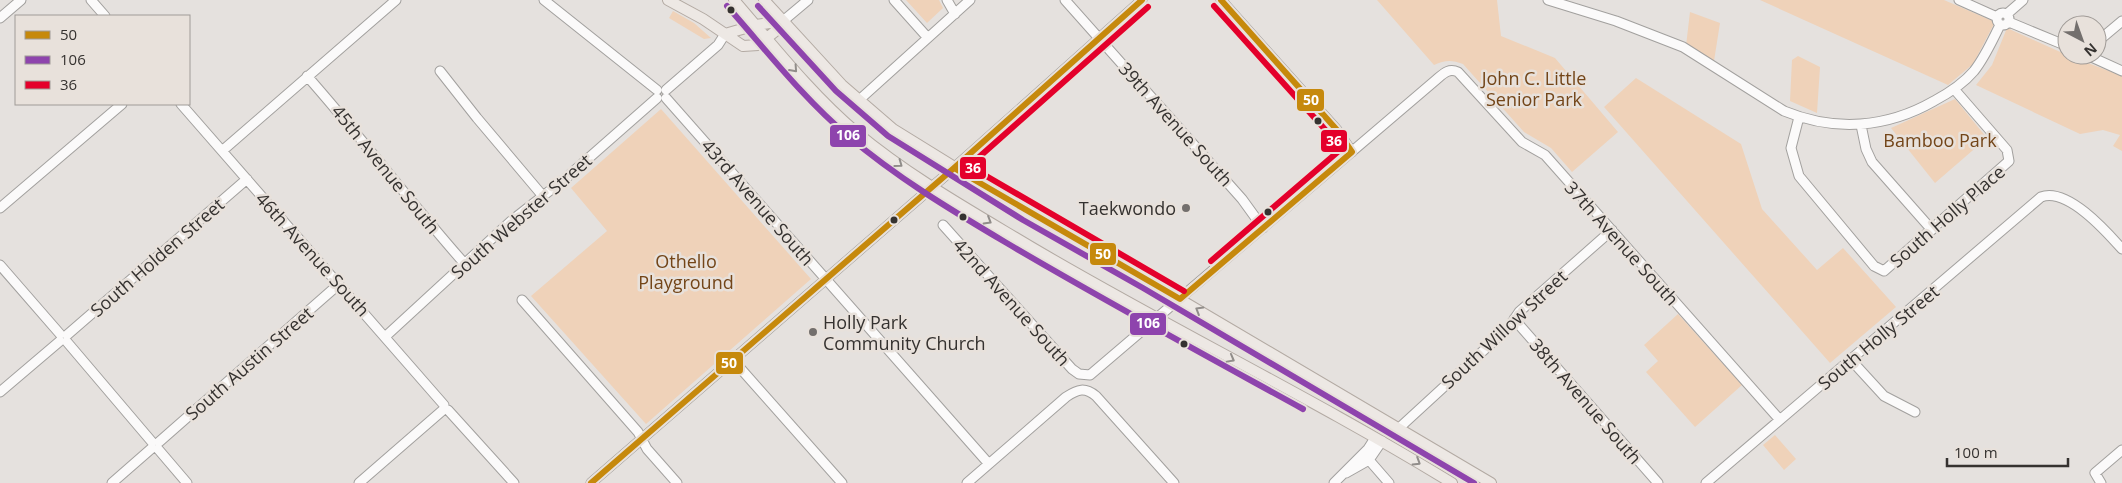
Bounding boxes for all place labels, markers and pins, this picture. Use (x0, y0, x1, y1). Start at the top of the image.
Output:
unlabelled marker (726, 5, 736, 15)
unlabelled marker (1313, 116, 1323, 126)
place label: Taekwondo (1079, 196, 1176, 220)
marker: Taekwondo (1180, 202, 1192, 214)
unlabelled marker (1263, 207, 1273, 217)
unlabelled marker (958, 212, 968, 222)
unlabelled marker (889, 215, 899, 225)
place label: Holly Park Community Church (823, 310, 986, 355)
marker: Holly Park Community Church (807, 326, 819, 338)
unlabelled marker (1179, 339, 1189, 349)

